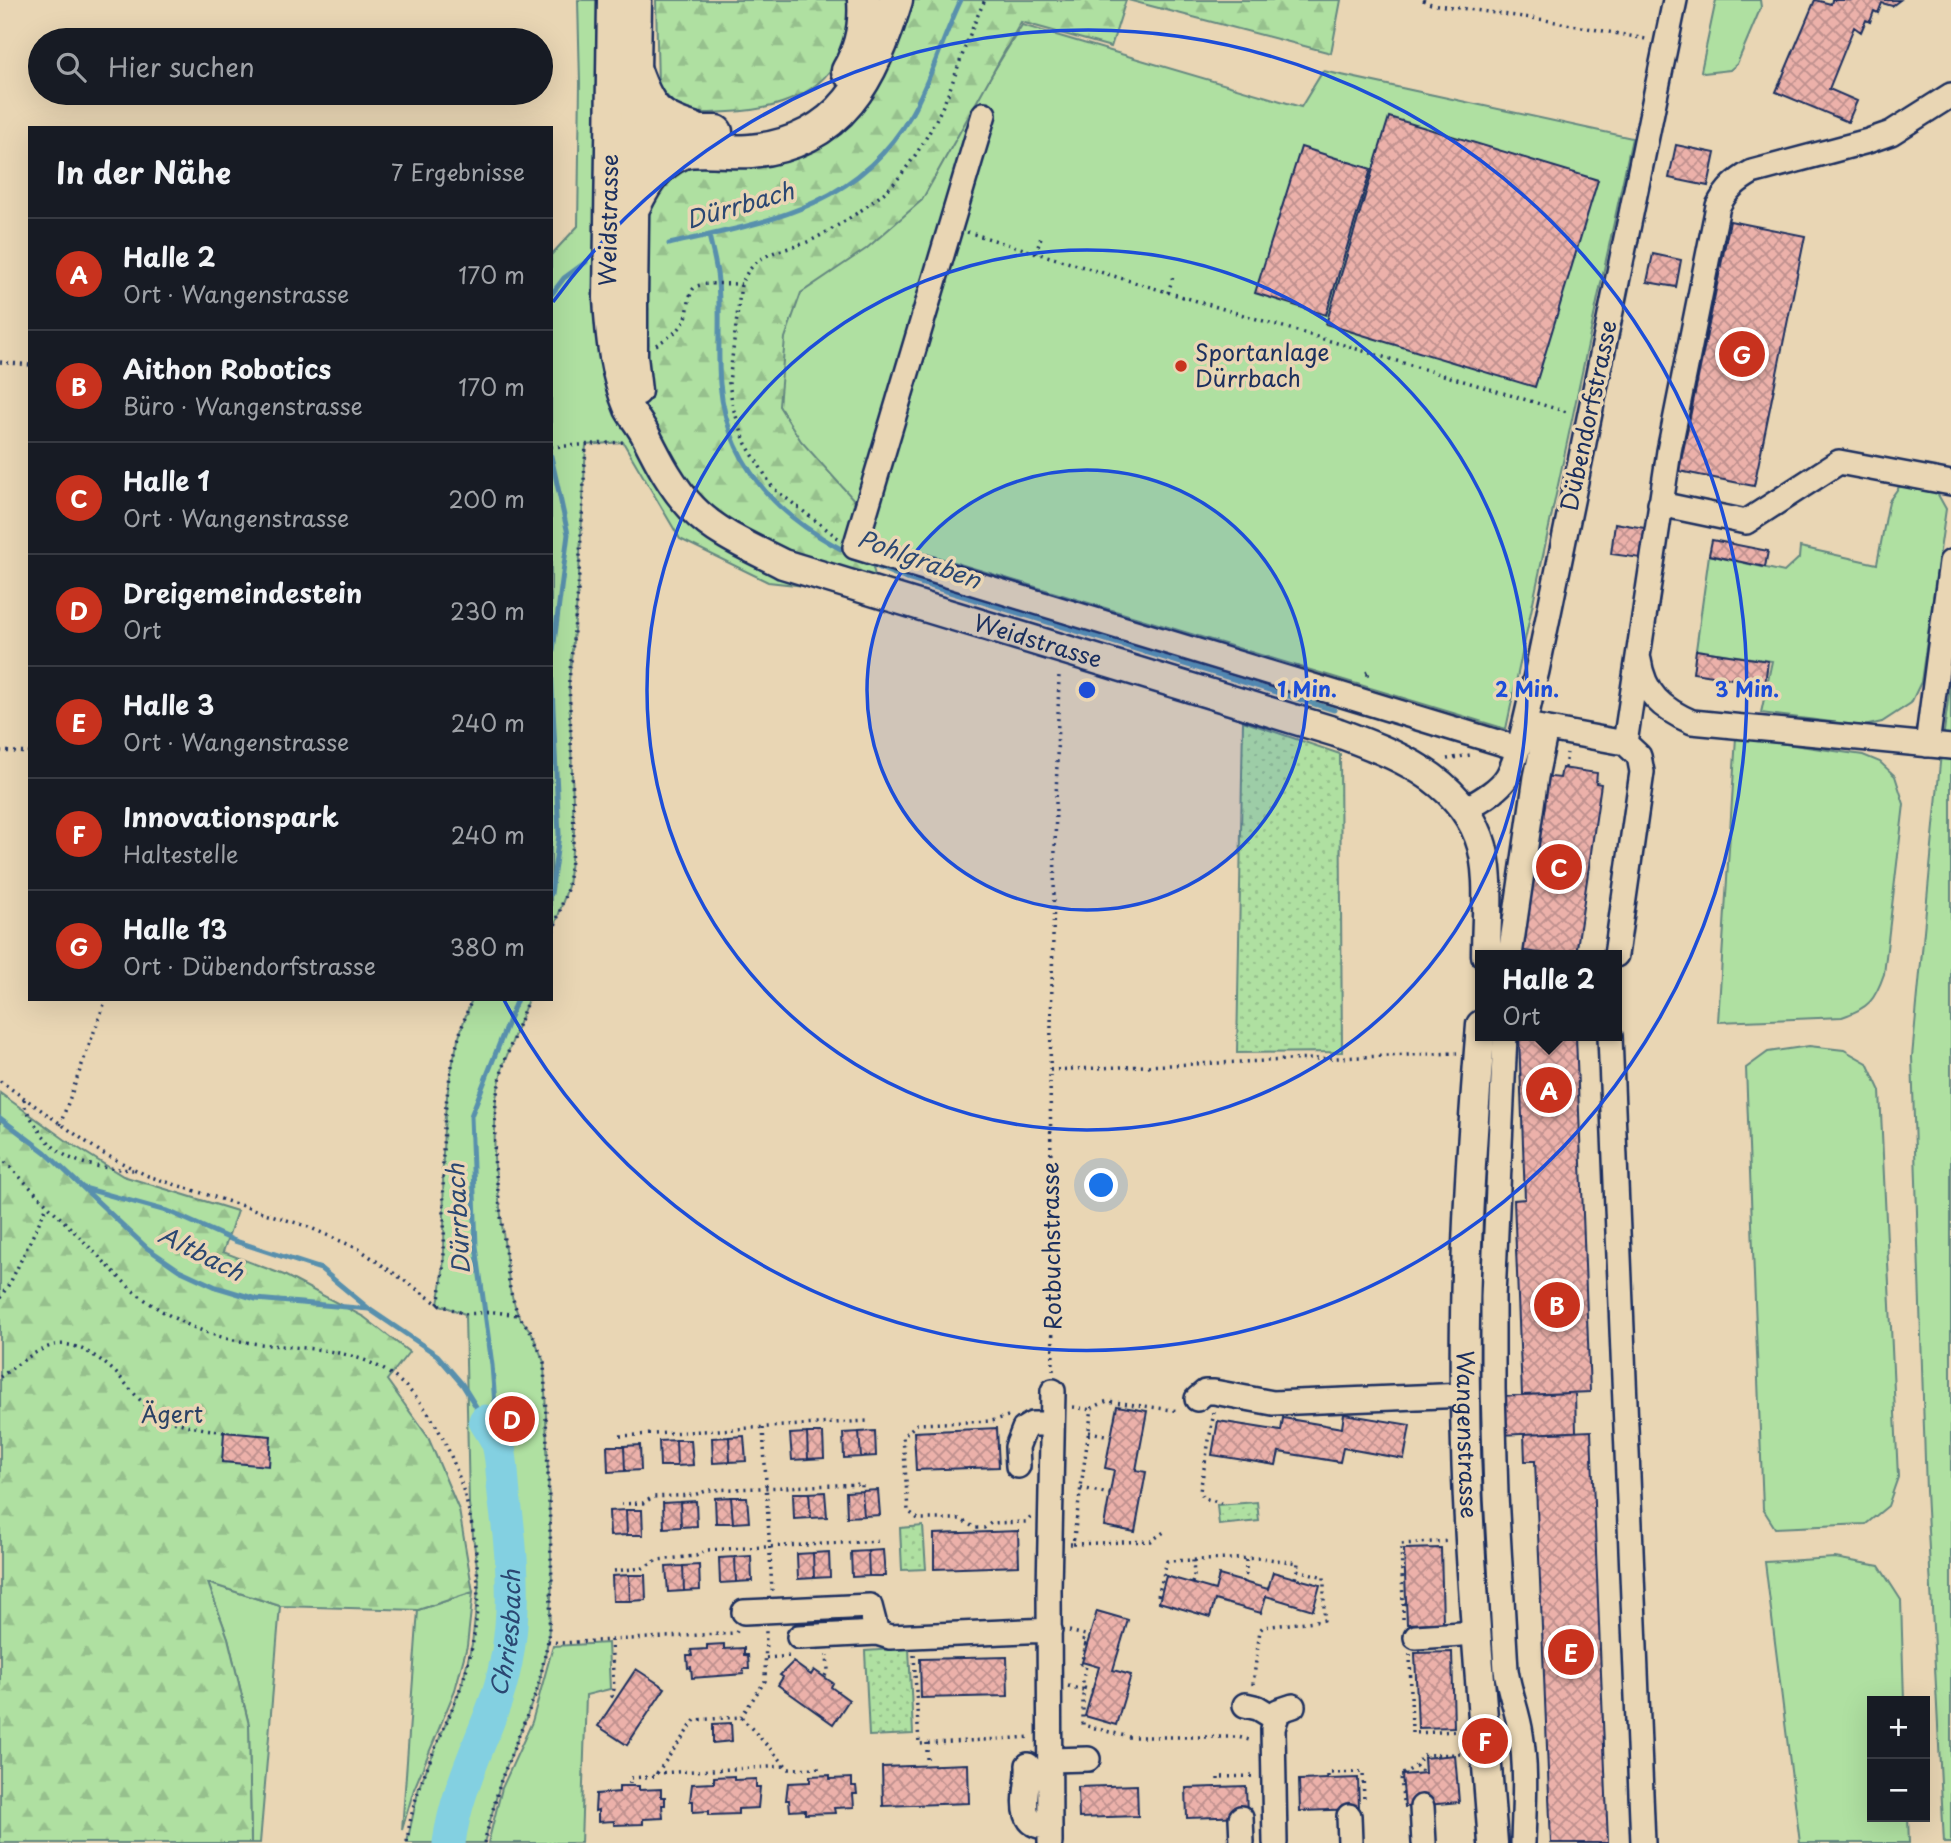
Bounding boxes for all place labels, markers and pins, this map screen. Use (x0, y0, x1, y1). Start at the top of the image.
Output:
pin: G (1719, 328, 1765, 380)
place label: Sportanlage Dürrbach (1195, 334, 1329, 395)
marker: Sportanlage Dürrbach (1173, 358, 1189, 374)
centre of rings (1075, 678, 1099, 702)
pin: C (1536, 841, 1582, 893)
pin: A (1526, 1064, 1572, 1116)
pin: B (1534, 1279, 1580, 1331)
pin: D (489, 1393, 535, 1445)
pin: E (1548, 1626, 1594, 1678)
pin: F (1462, 1715, 1508, 1767)

